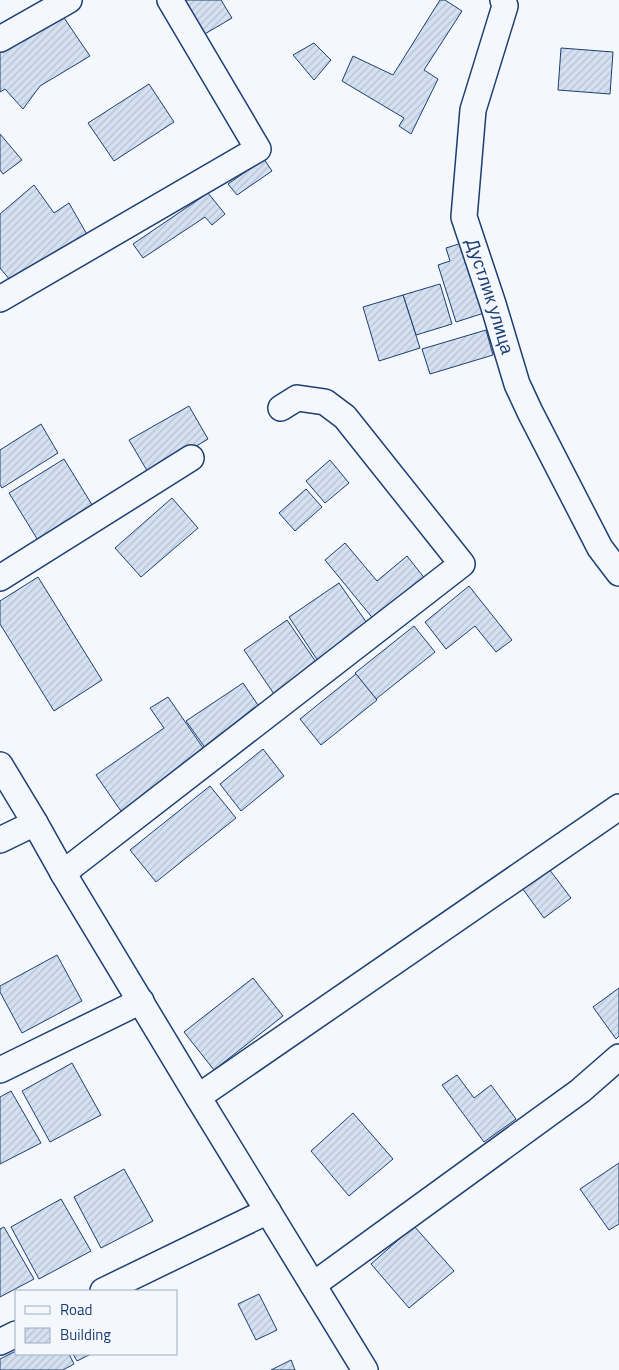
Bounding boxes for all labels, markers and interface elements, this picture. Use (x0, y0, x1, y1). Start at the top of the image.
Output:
street label: Дустлик улица (459, 235, 522, 358)
legend (15, 1290, 178, 1355)
text: Road (60, 1298, 92, 1321)
text: Building (60, 1323, 111, 1346)

